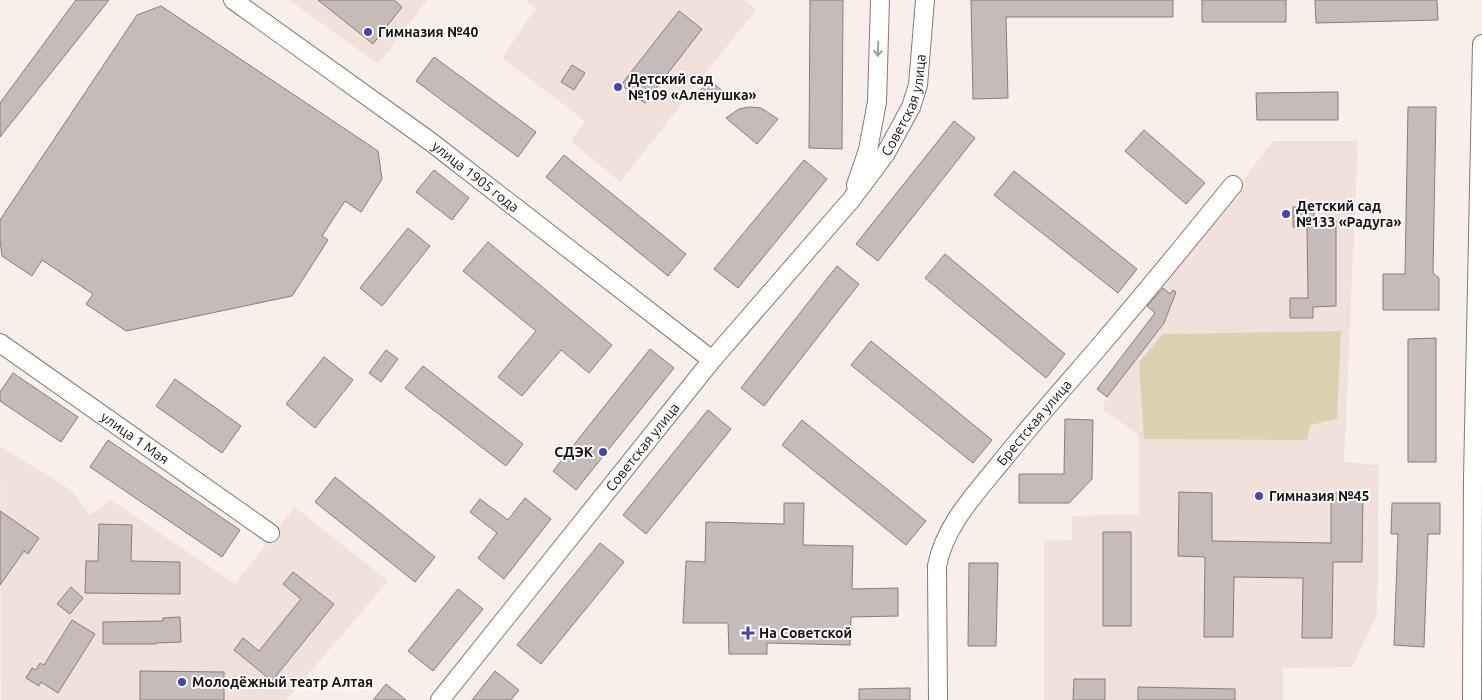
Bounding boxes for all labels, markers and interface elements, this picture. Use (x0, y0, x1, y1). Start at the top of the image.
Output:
place label: Гимназия №40 (378, 24, 478, 40)
marker: Гимназия №40 (362, 26, 374, 38)
one-way arrow (874, 40, 883, 56)
street label: Советская улица (878, 54, 929, 159)
place label: Детский сад №109 «Аленушка» (628, 71, 756, 103)
marker: Детский сад №109 «Аленушка» (612, 81, 624, 93)
street label: улица 1905 года (429, 138, 522, 215)
place label: Детский сад №133 «Радуга» (1296, 198, 1401, 230)
marker: Детский сад №133 «Радуга» (1280, 208, 1292, 220)
street label: Брестская улица (993, 377, 1075, 469)
street label: Советская улица (602, 400, 683, 494)
street label: улица 1 Мая (98, 409, 172, 467)
place label: СДЭК (554, 444, 594, 460)
marker: СДЭК (597, 446, 609, 458)
place label: Гимназия №45 (1269, 488, 1369, 504)
marker: Гимназия №45 (1253, 490, 1265, 502)
place label: На Советской (759, 625, 852, 641)
marker: На Советской (741, 626, 755, 640)
place label: Молодёжный театр Алтая (192, 674, 373, 690)
marker: Молодёжный театр Алтая (176, 676, 188, 688)

